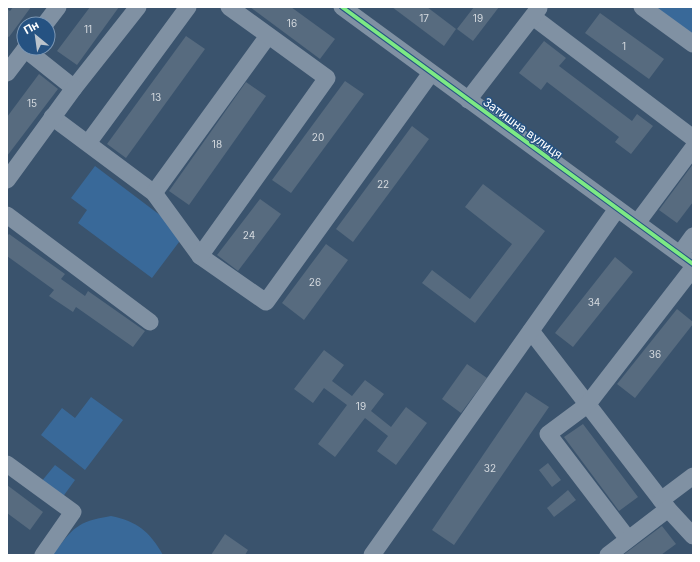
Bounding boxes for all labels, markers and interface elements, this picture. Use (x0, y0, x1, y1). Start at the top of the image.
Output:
house number: 17 (419, 12, 429, 24)
house number: 19 (473, 12, 483, 24)
north arrow (16, 16, 56, 56)
text: Пн (21, 17, 41, 37)
house number: 16 (287, 17, 297, 29)
house number: 11 (84, 23, 92, 35)
house number: 1 (622, 40, 626, 52)
house number: 13 (151, 91, 161, 103)
street label: Затишна вулиця (480, 94, 566, 162)
house number: 15 (27, 97, 37, 109)
house number: 20 (312, 131, 324, 143)
house number: 18 (212, 138, 222, 150)
house number: 22 (377, 178, 389, 190)
house number: 24 (243, 229, 255, 241)
house number: 26 (309, 276, 321, 288)
house number: 34 (588, 296, 600, 308)
house number: 36 (649, 348, 661, 360)
house number: 19 (356, 400, 366, 412)
house number: 32 (484, 462, 496, 474)

